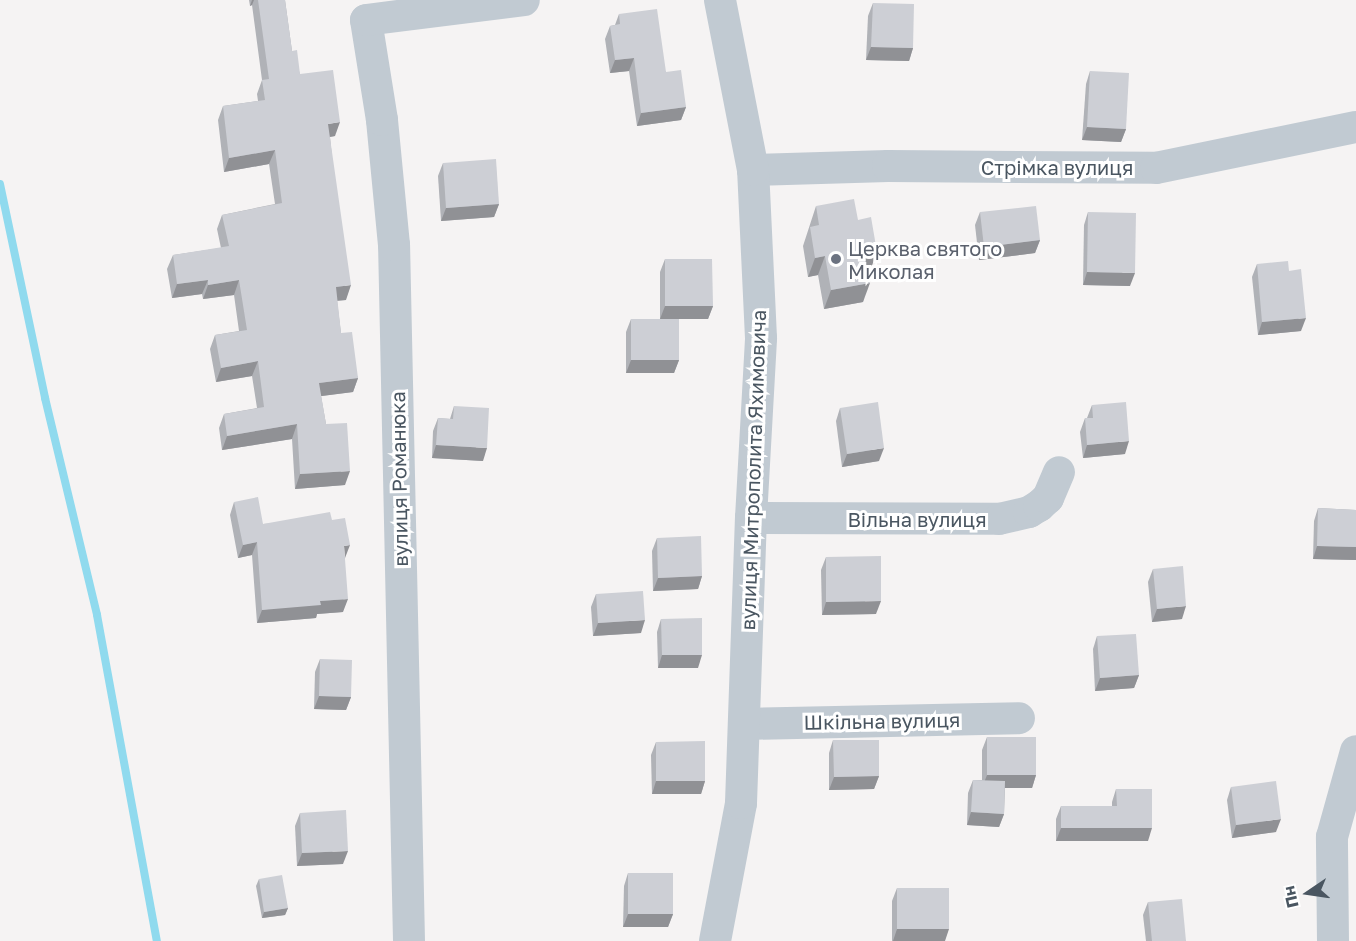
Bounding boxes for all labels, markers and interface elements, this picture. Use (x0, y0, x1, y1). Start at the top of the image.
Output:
street label: Стрімка вулиця (981, 155, 1133, 179)
place label: Церква святого Миколая (848, 236, 1002, 283)
marker: Церква святого Миколая (829, 252, 843, 266)
street label: вулиця Митрополита Яхимовича (735, 309, 771, 631)
street label: вулиця Романюка (385, 391, 413, 567)
street label: Вільна вулиця (847, 507, 987, 531)
street label: Шкільна вулиця (804, 708, 960, 734)
north arrow (1278, 863, 1338, 923)
text: Пн (1278, 884, 1303, 910)

